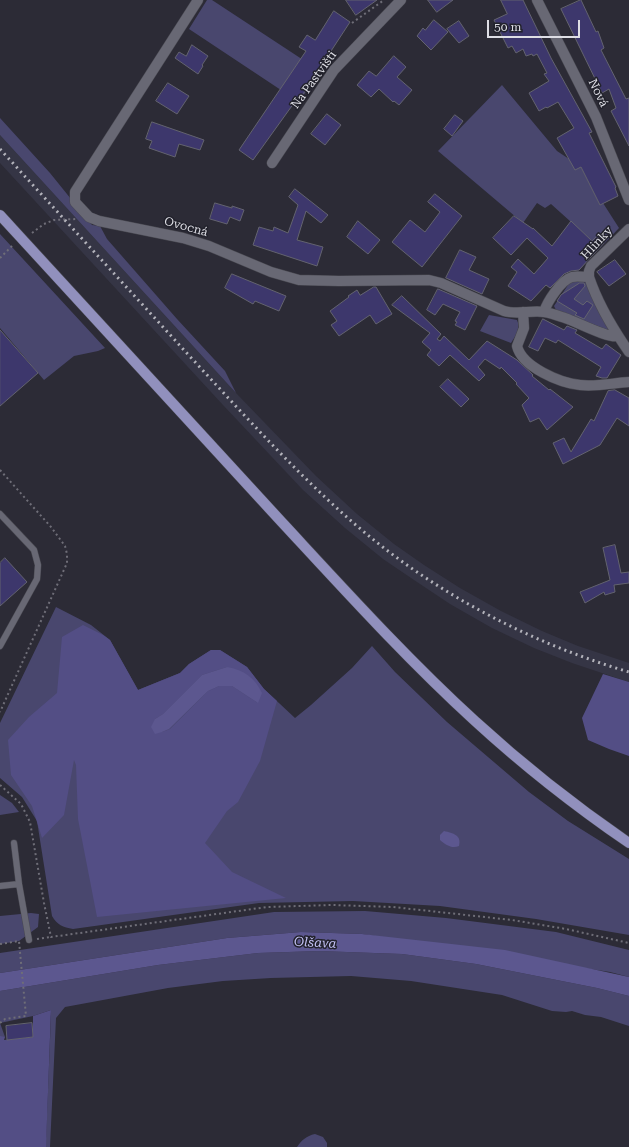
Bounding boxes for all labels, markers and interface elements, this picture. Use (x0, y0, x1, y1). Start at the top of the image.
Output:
scale bar (489, 12, 582, 38)
text: 50 m (494, 20, 521, 34)
street label: Na Pastvišti (288, 48, 340, 112)
street label: Nová (585, 76, 611, 110)
street label: Ovocná (163, 214, 209, 240)
street label: Hlinky (578, 224, 616, 262)
water label: Olšava (293, 934, 337, 952)

